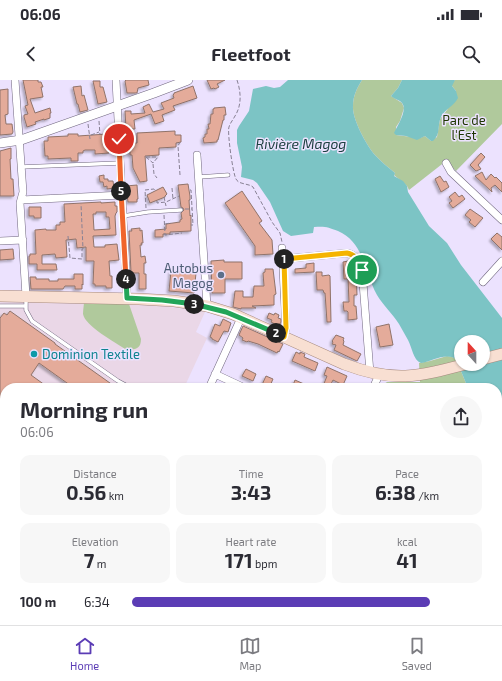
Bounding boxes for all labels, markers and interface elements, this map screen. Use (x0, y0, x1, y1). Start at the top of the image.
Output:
text: 06:06 (20, 5, 61, 23)
icon: back (20, 43, 42, 65)
text: Fleetfoot (211, 43, 291, 65)
icon: search (460, 43, 482, 65)
park label: Parc de l'Est (442, 112, 486, 143)
pin (102, 122, 136, 156)
icon: check (108, 128, 130, 150)
water label: Rivière Magog (256, 135, 346, 152)
pin: 5 (111, 181, 131, 201)
text: 5 (118, 184, 124, 197)
pin: 1 (274, 249, 294, 269)
text: 1 (282, 252, 286, 265)
pin (345, 253, 379, 287)
icon: arrive (351, 259, 373, 281)
place label: Autobus Magog (164, 260, 213, 291)
pin: 4 (116, 269, 136, 289)
marker: Autobus Magog (216, 270, 226, 280)
text: 4 (122, 272, 130, 285)
pin: 3 (184, 294, 204, 314)
text: 3 (191, 297, 197, 310)
pin: 2 (266, 323, 286, 343)
text: 2 (273, 326, 279, 339)
north arrow (454, 335, 490, 371)
map controls (454, 335, 490, 371)
place label: Dominion Textile (42, 346, 140, 362)
marker: Dominion Textile (29, 349, 39, 359)
text: Morning run (20, 396, 148, 422)
button: share (440, 396, 482, 438)
text: 06:06 (20, 424, 54, 440)
text: Distance (73, 467, 117, 480)
text: Time (239, 467, 263, 480)
text: Pace (395, 467, 419, 480)
text: 0.56 (66, 480, 106, 504)
text: 3:43 (231, 480, 271, 504)
text: 6:38 (375, 480, 416, 504)
text: km (106, 489, 124, 502)
text: /km (416, 489, 439, 502)
text: Elevation (72, 535, 118, 548)
text: Heart rate (226, 535, 276, 548)
text: kcal (397, 535, 417, 548)
text: 7 (84, 548, 94, 572)
text: 171 (225, 548, 253, 572)
text: 41 (396, 548, 418, 572)
text: m (94, 557, 106, 570)
text: bpm (253, 557, 277, 570)
text: 100 m (20, 594, 56, 610)
text: 6:34 (84, 594, 110, 610)
tab: Home (70, 635, 99, 672)
tab: Map (239, 635, 262, 672)
tab: Saved (402, 635, 432, 672)

